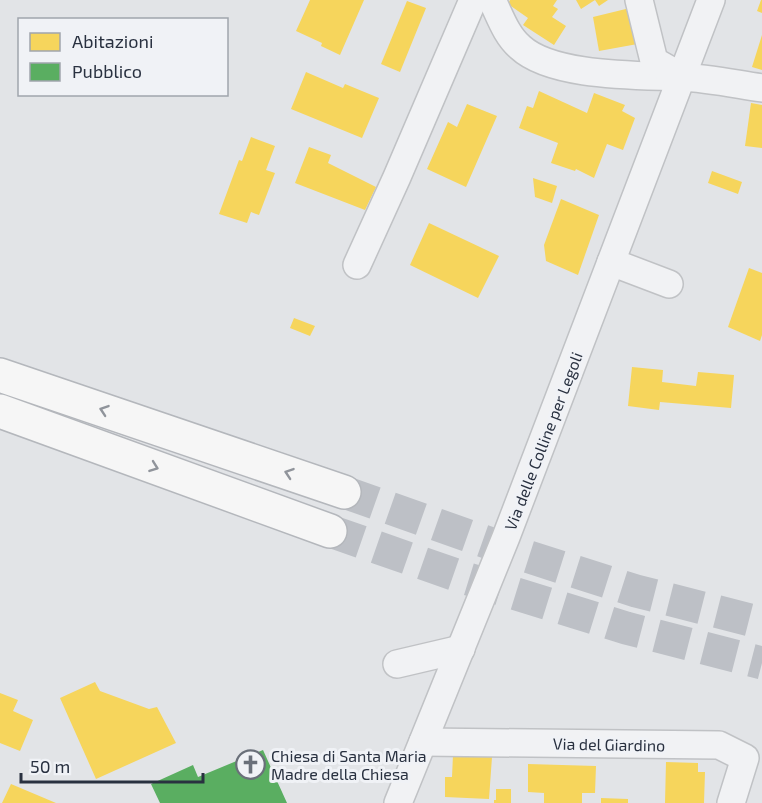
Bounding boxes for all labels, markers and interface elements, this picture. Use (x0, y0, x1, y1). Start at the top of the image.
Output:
legend (18, 18, 228, 96)
text: Abitazioni (72, 30, 153, 52)
text: Pubblico (72, 60, 142, 82)
street label: Via delle Colline per Legoli (500, 349, 586, 533)
one-way arrow (99, 405, 110, 417)
one-way arrow (148, 459, 159, 472)
one-way arrow (284, 467, 295, 480)
street label: Via del Giardino (553, 734, 665, 754)
scale bar (21, 746, 202, 784)
place label: Chiesa di Santa Maria Madre della Chiesa (271, 746, 427, 783)
church icon: Chiesa di Santa Maria Madre della Chiesa (234, 748, 266, 780)
text: 50 m (30, 755, 70, 777)

